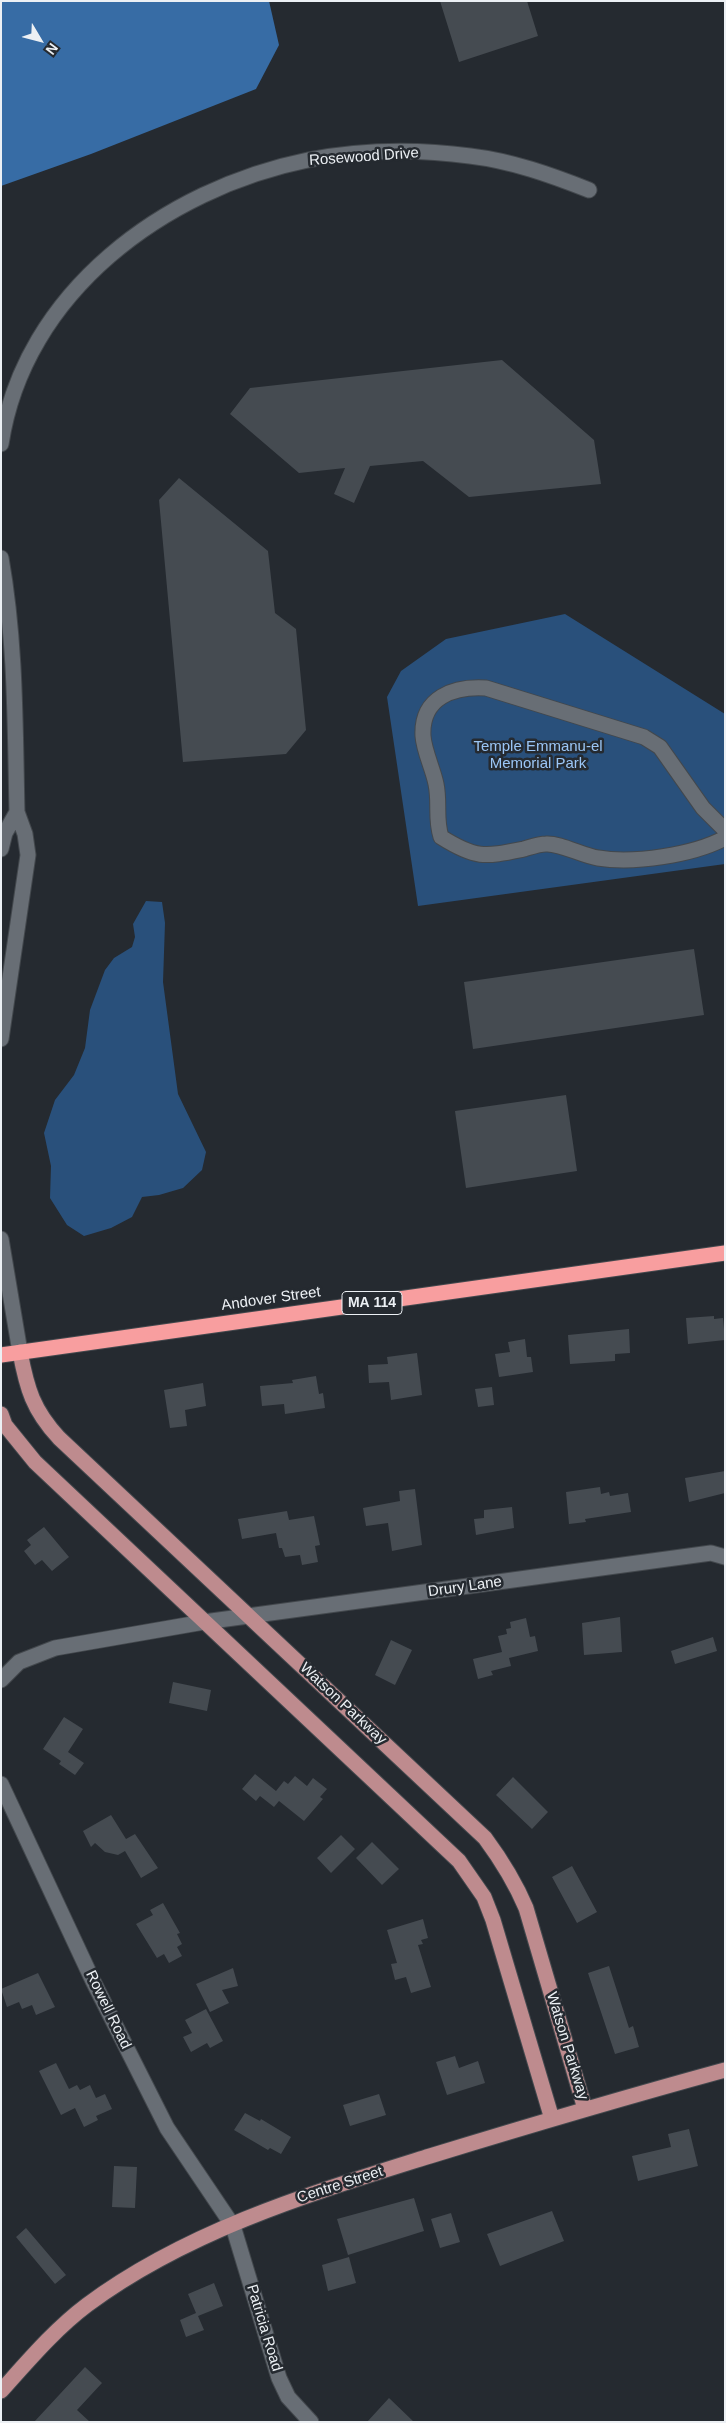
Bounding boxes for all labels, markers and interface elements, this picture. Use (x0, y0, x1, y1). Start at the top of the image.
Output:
north arrow (15, 15, 65, 65)
text: N (43, 40, 61, 58)
street label: Rosewood Drive (308, 144, 420, 170)
park label: Temple Emmanu-el Memorial Park (473, 738, 603, 773)
street label: Andover Street (220, 1283, 322, 1315)
road number: MA 114 (342, 1292, 402, 1315)
street label: Drury Lane (427, 1573, 503, 1601)
street label: Watson Parkway (296, 1659, 390, 1749)
street label: Rowell Road (81, 1968, 135, 2052)
street label: Watson Parkway (542, 1990, 592, 2102)
street label: Centre Street (295, 2163, 385, 2207)
street label: Patricia Road (242, 2282, 286, 2374)

